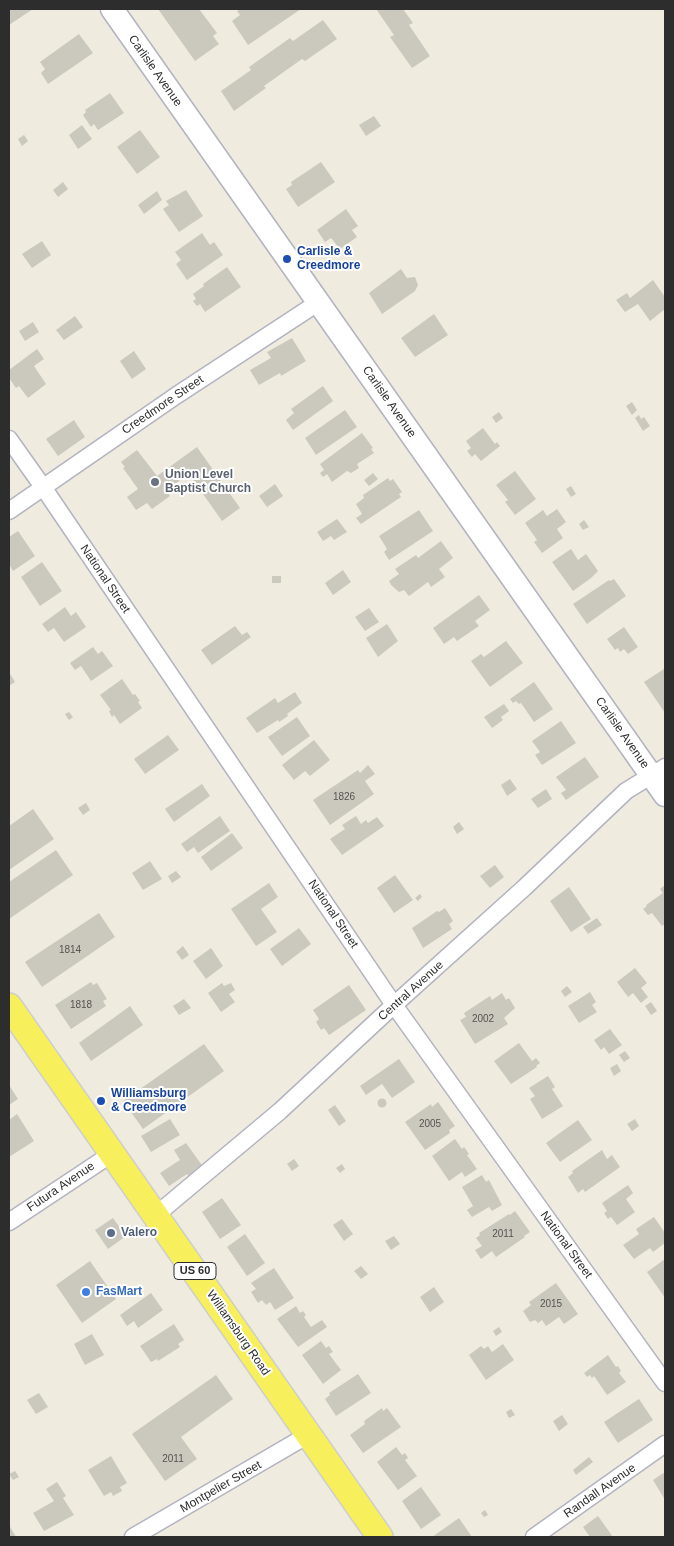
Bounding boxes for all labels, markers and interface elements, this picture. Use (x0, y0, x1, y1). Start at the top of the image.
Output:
street label: Carlisle Avenue (125, 33, 185, 109)
place label: Carlisle & Creedmore (297, 245, 360, 273)
marker: Carlisle & Creedmore (281, 253, 293, 265)
street label: Carlisle Avenue (359, 364, 419, 440)
street label: Creedmore Street (119, 372, 207, 438)
place label: Union Level Baptist Church (165, 468, 251, 496)
marker: Union Level Baptist Church (149, 476, 161, 488)
street label: National Street (77, 542, 133, 616)
street label: Carlisle Avenue (592, 695, 652, 771)
house number: 1826 (333, 791, 355, 803)
street label: National Street (305, 877, 361, 951)
house number: 1814 (59, 944, 81, 956)
street label: Central Avenue (376, 958, 446, 1024)
house number: 1818 (70, 999, 92, 1011)
house number: 2002 (472, 1013, 494, 1025)
place label: Williamsburg & Creedmore (111, 1087, 186, 1115)
marker: Williamsburg & Creedmore (95, 1095, 107, 1107)
house number: 2005 (419, 1118, 441, 1130)
street label: Futura Avenue (24, 1159, 98, 1215)
street label: National Street (537, 1209, 595, 1281)
place label: Valero (121, 1226, 157, 1240)
marker: Valero (105, 1227, 117, 1239)
house number: 2011 (492, 1228, 514, 1240)
road number: US 60 (174, 1262, 216, 1280)
place label: FasMart (96, 1285, 142, 1299)
marker: FasMart (80, 1286, 92, 1298)
street label: Williamsburg Road (203, 1288, 273, 1378)
house number: 2015 (540, 1298, 562, 1310)
house number: 2011 (162, 1453, 184, 1465)
street label: Montpelier Street (178, 1458, 264, 1516)
street label: Randall Avenue (561, 1461, 639, 1521)

